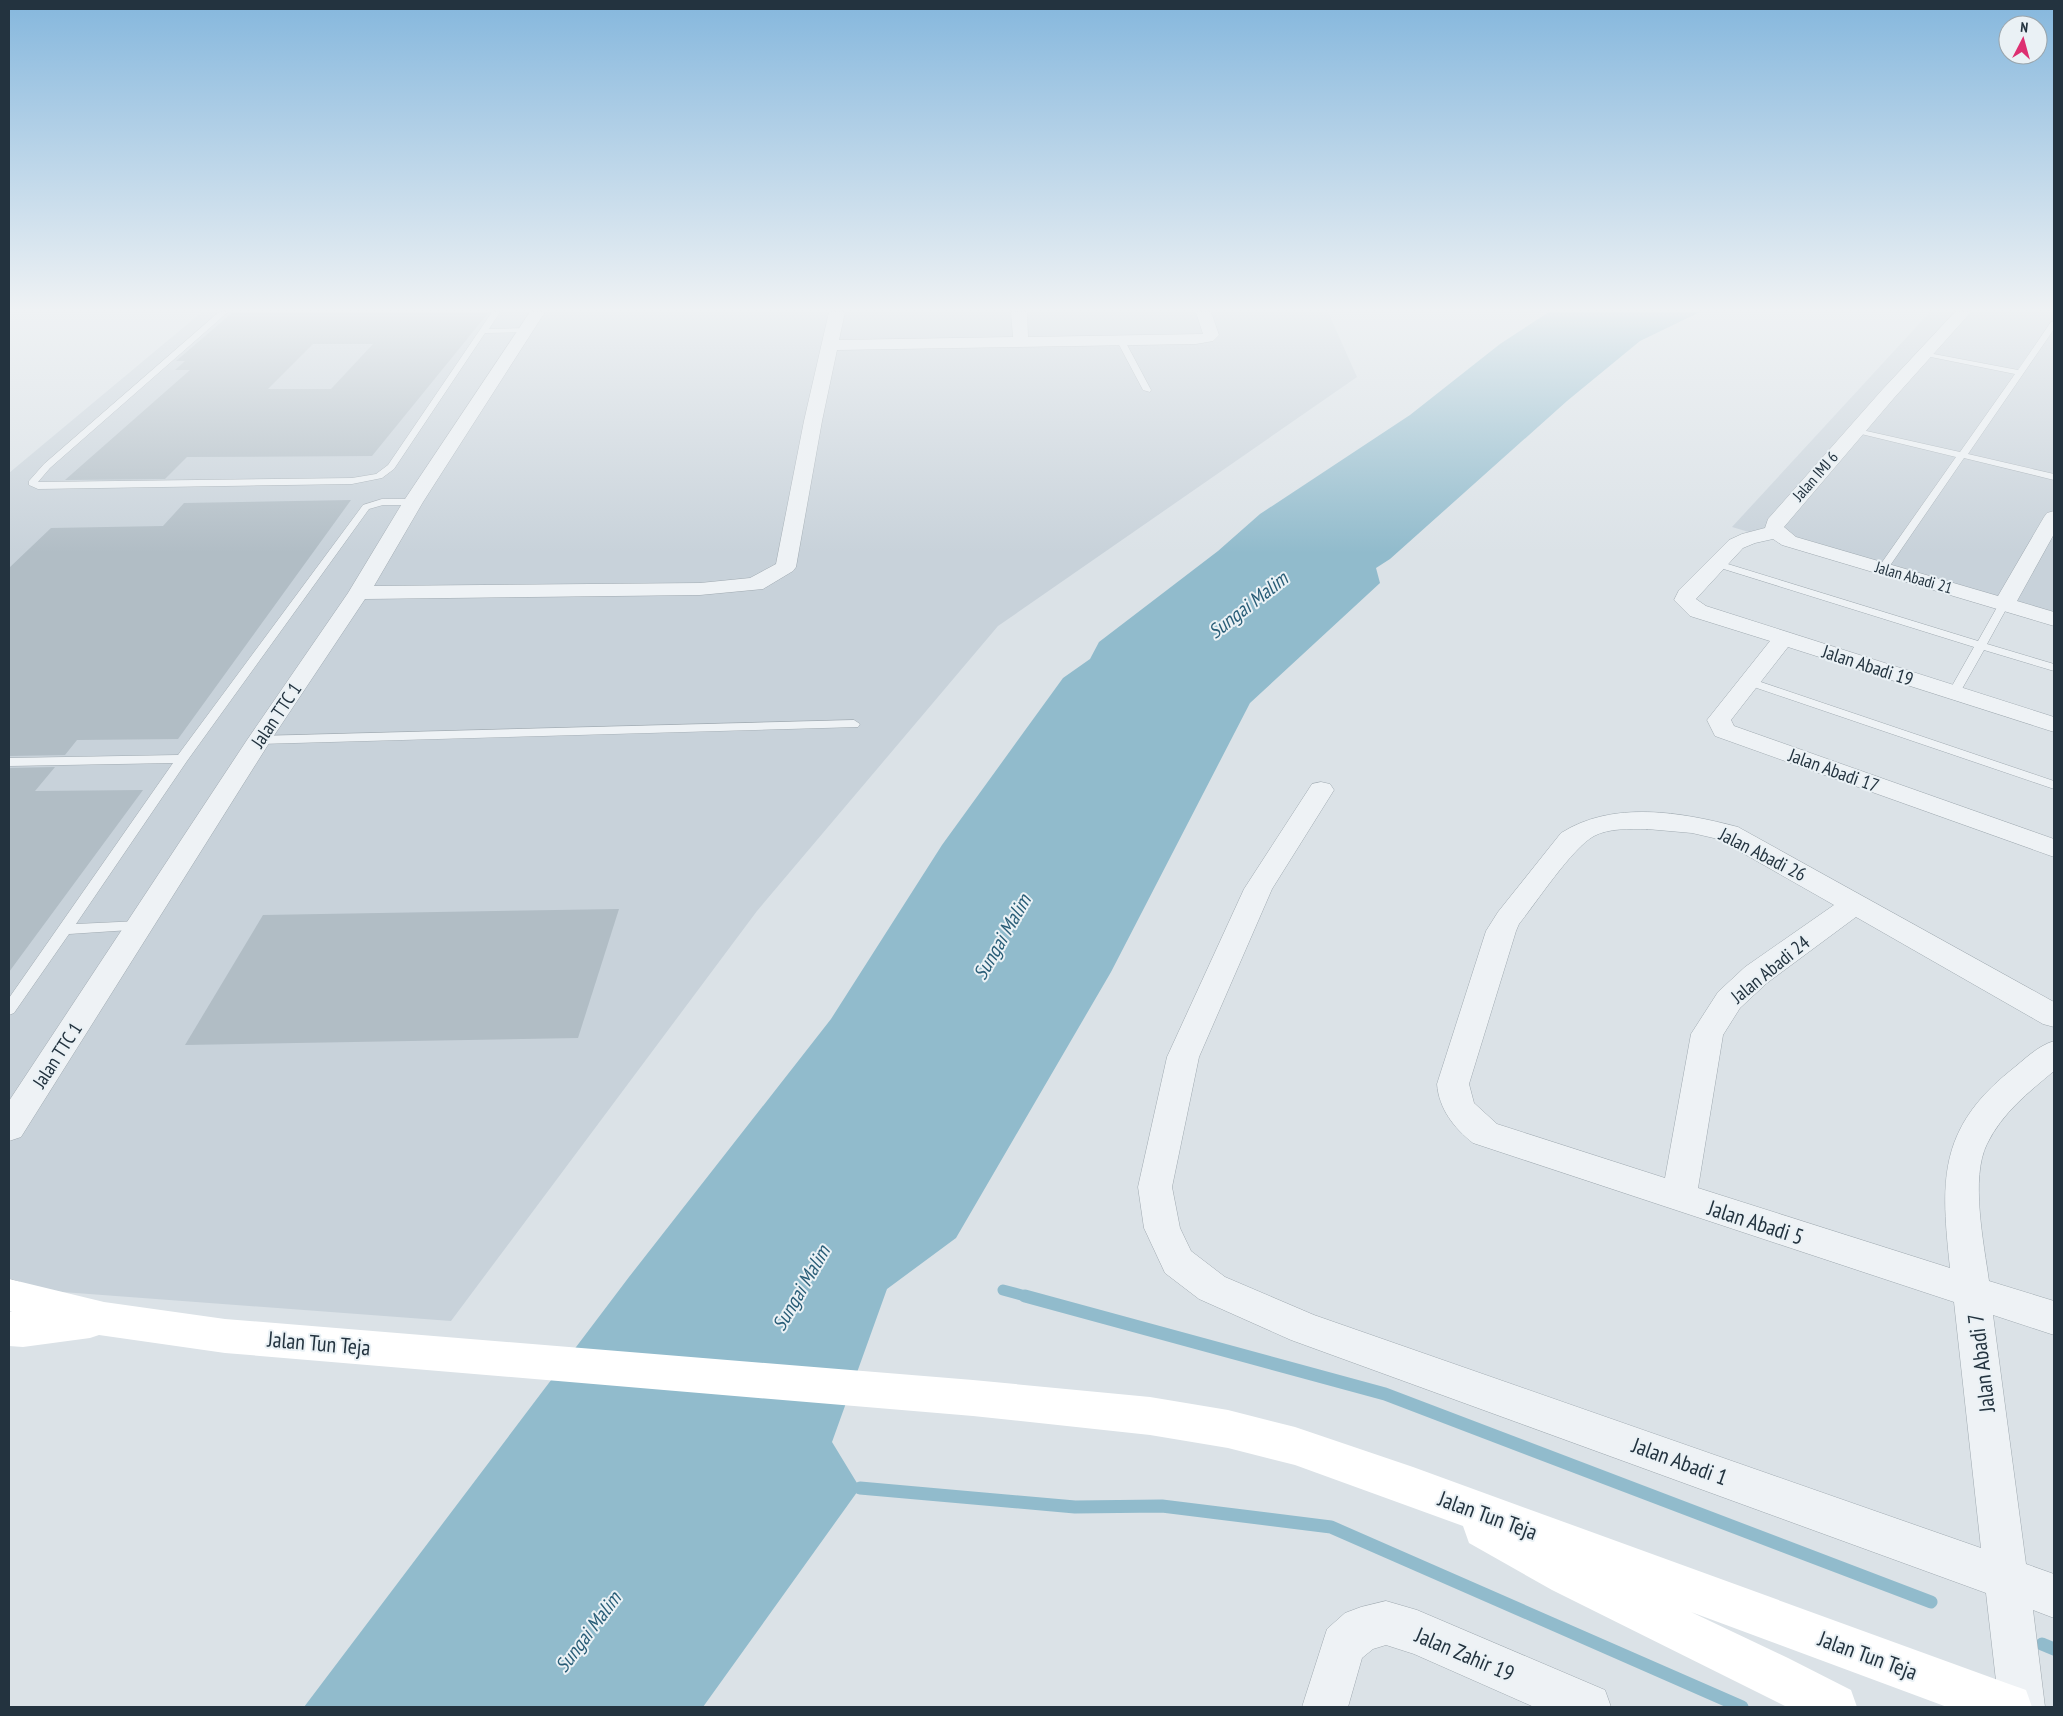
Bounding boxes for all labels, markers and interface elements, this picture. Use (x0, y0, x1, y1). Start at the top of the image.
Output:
north arrow (1998, 15, 2048, 65)
text: N (2020, 18, 2029, 36)
street label: Jalan IMJ 6 (1787, 447, 1842, 506)
street label: Jalan Abadi 21 (1872, 556, 1955, 598)
water label: Sungai Malim (1203, 565, 1294, 644)
street label: Jalan Abadi 19 (1818, 639, 1917, 691)
street label: Jalan TTC 1 (245, 678, 306, 753)
street label: Jalan Abadi 17 (1785, 742, 1882, 797)
street label: Jalan Abadi 26 (1715, 821, 1810, 886)
water label: Sungai Malim (967, 889, 1037, 984)
street label: Jalan Abadi 24 (1725, 930, 1815, 1009)
street label: Jalan TTC 1 (26, 1018, 87, 1093)
street label: Jalan Abadi 5 (1703, 1193, 1808, 1251)
water label: Sungai Malim (766, 1240, 836, 1335)
street label: Jalan Abadi 7 (1961, 1312, 2001, 1415)
street label: Jalan Tun Teja (265, 1324, 372, 1361)
street label: Jalan Abadi 1 (1628, 1431, 1731, 1491)
street label: Jalan Tun Teja (1434, 1484, 1541, 1546)
water label: Sungai Malim (549, 1586, 627, 1677)
street label: Jalan Zahir 19 (1410, 1620, 1519, 1687)
street label: Jalan Tun Teja (1814, 1624, 1921, 1686)

